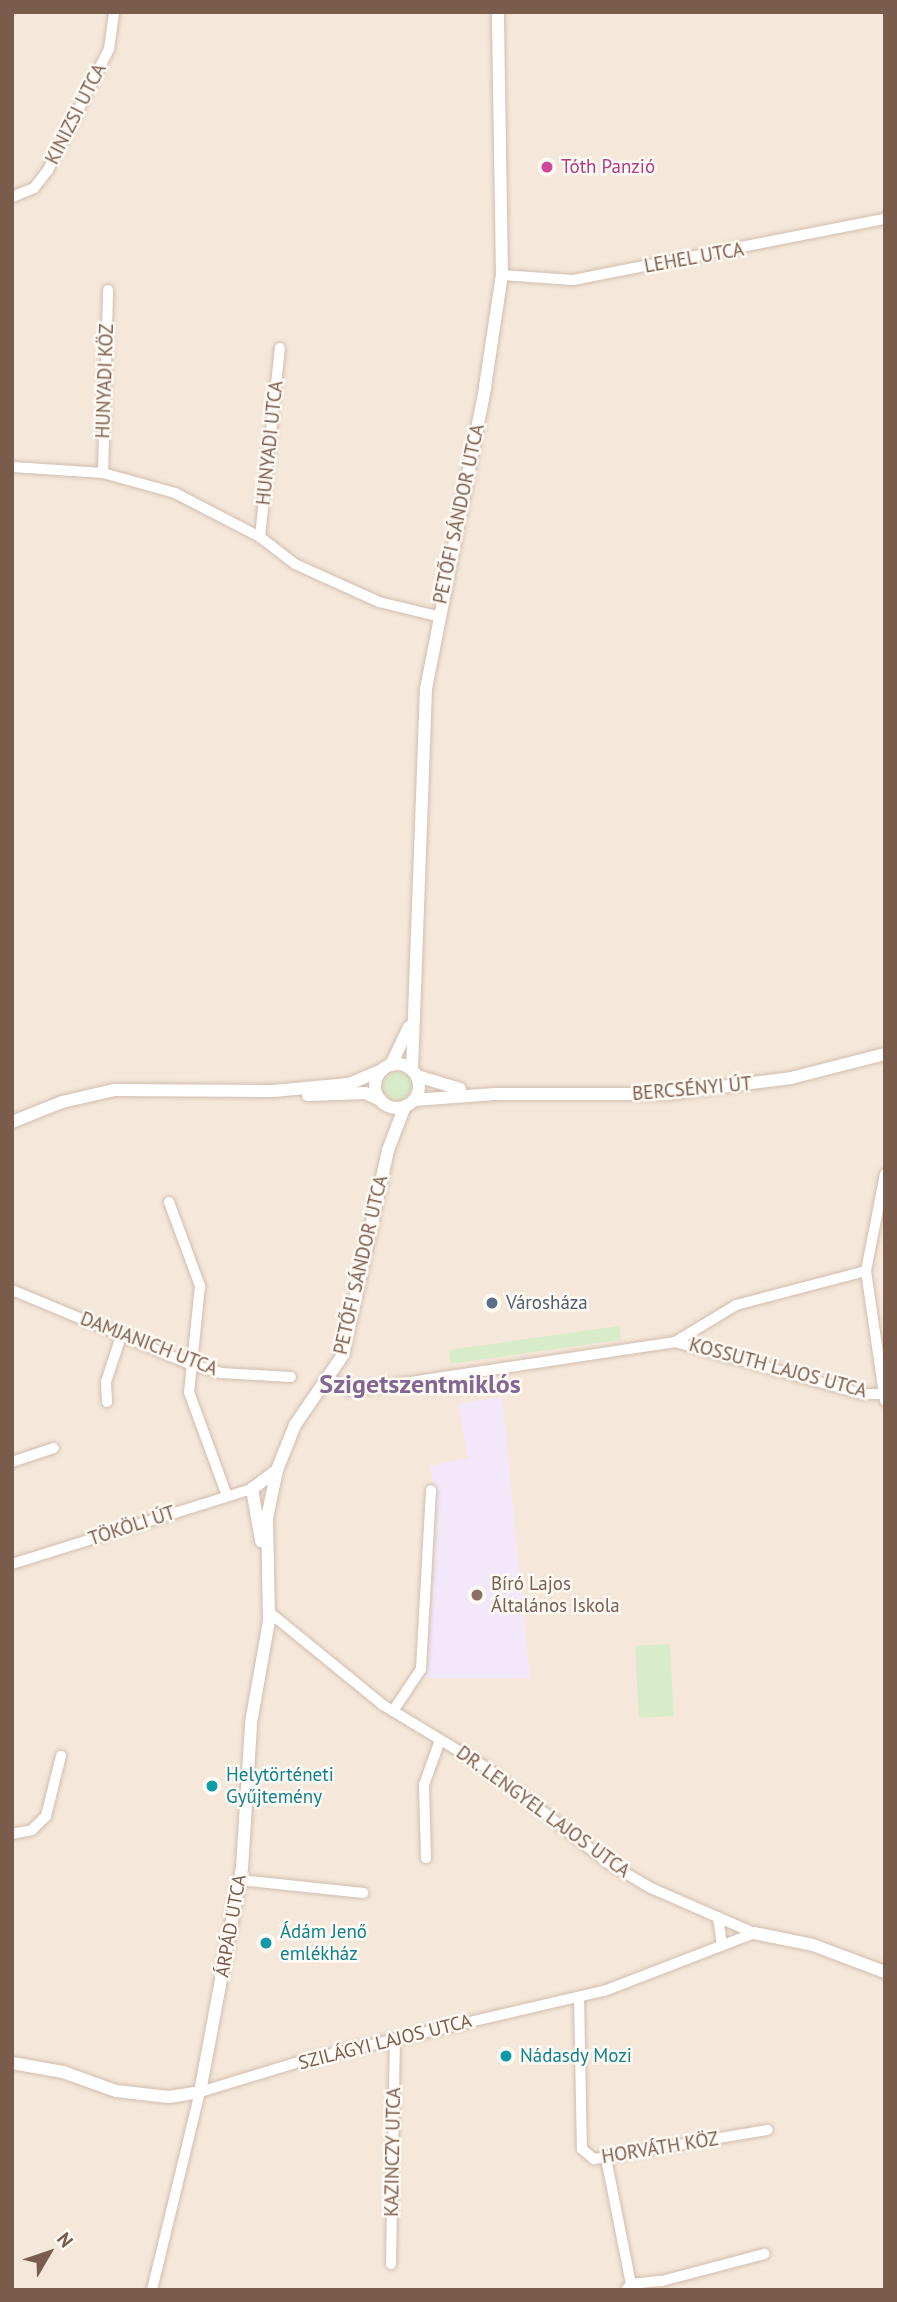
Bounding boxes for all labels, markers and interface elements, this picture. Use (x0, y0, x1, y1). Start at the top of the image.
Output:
street label: KINIZSI UTCA (41, 60, 111, 168)
place label: Tóth Panzió (561, 156, 655, 178)
marker: Tóth Panzió (539, 159, 555, 175)
street label: LEHEL UTCA (642, 238, 746, 278)
street label: HUNYADI KÖZ (92, 323, 118, 439)
street label: HUNYADI UTCA (252, 380, 288, 506)
street label: PETŐFI SÁNDOR UTCA (429, 422, 489, 606)
street label: BERCSÉNYI ÚT (631, 1072, 753, 1106)
street label: PETŐFI SÁNDOR UTCA (329, 1173, 393, 1357)
place label: Városháza (506, 1292, 588, 1314)
marker: Városháza (484, 1295, 500, 1311)
street label: DAMJANICH UTCA (77, 1307, 221, 1381)
street label: KOSSUTH LAJOS UTCA (687, 1333, 869, 1403)
district label: Szigetszentmiklós (319, 1368, 521, 1400)
street label: TÖKÖLI ÚT (86, 1501, 178, 1551)
place label: Bíró Lajos Általános Iskola (491, 1573, 620, 1617)
marker: Bíró Lajos Általános Iskola (469, 1587, 485, 1603)
street label: DR. LENGYEL LAJOS UTCA (451, 1741, 635, 1883)
place label: Helytörténeti Gyűjtemény (226, 1764, 334, 1808)
marker: Helytörténeti Gyűjtemény (204, 1778, 220, 1794)
street label: ÁRPÁD UTCA (211, 1873, 251, 1979)
place label: Ádám Jenő emlékház (280, 1921, 367, 1965)
marker: Ádám Jenő emlékház (258, 1935, 274, 1951)
street label: SZILÁGYI LAJOS UTCA (296, 2009, 474, 2075)
place label: Nádasdy Mozi (520, 2045, 632, 2067)
marker: Nádasdy Mozi (498, 2048, 514, 2064)
street label: KAZINCZY UTCA (380, 2087, 406, 2217)
street label: HORVÁTH KÖZ (600, 2128, 720, 2168)
north arrow (14, 2218, 84, 2288)
text: N (52, 2227, 79, 2252)

